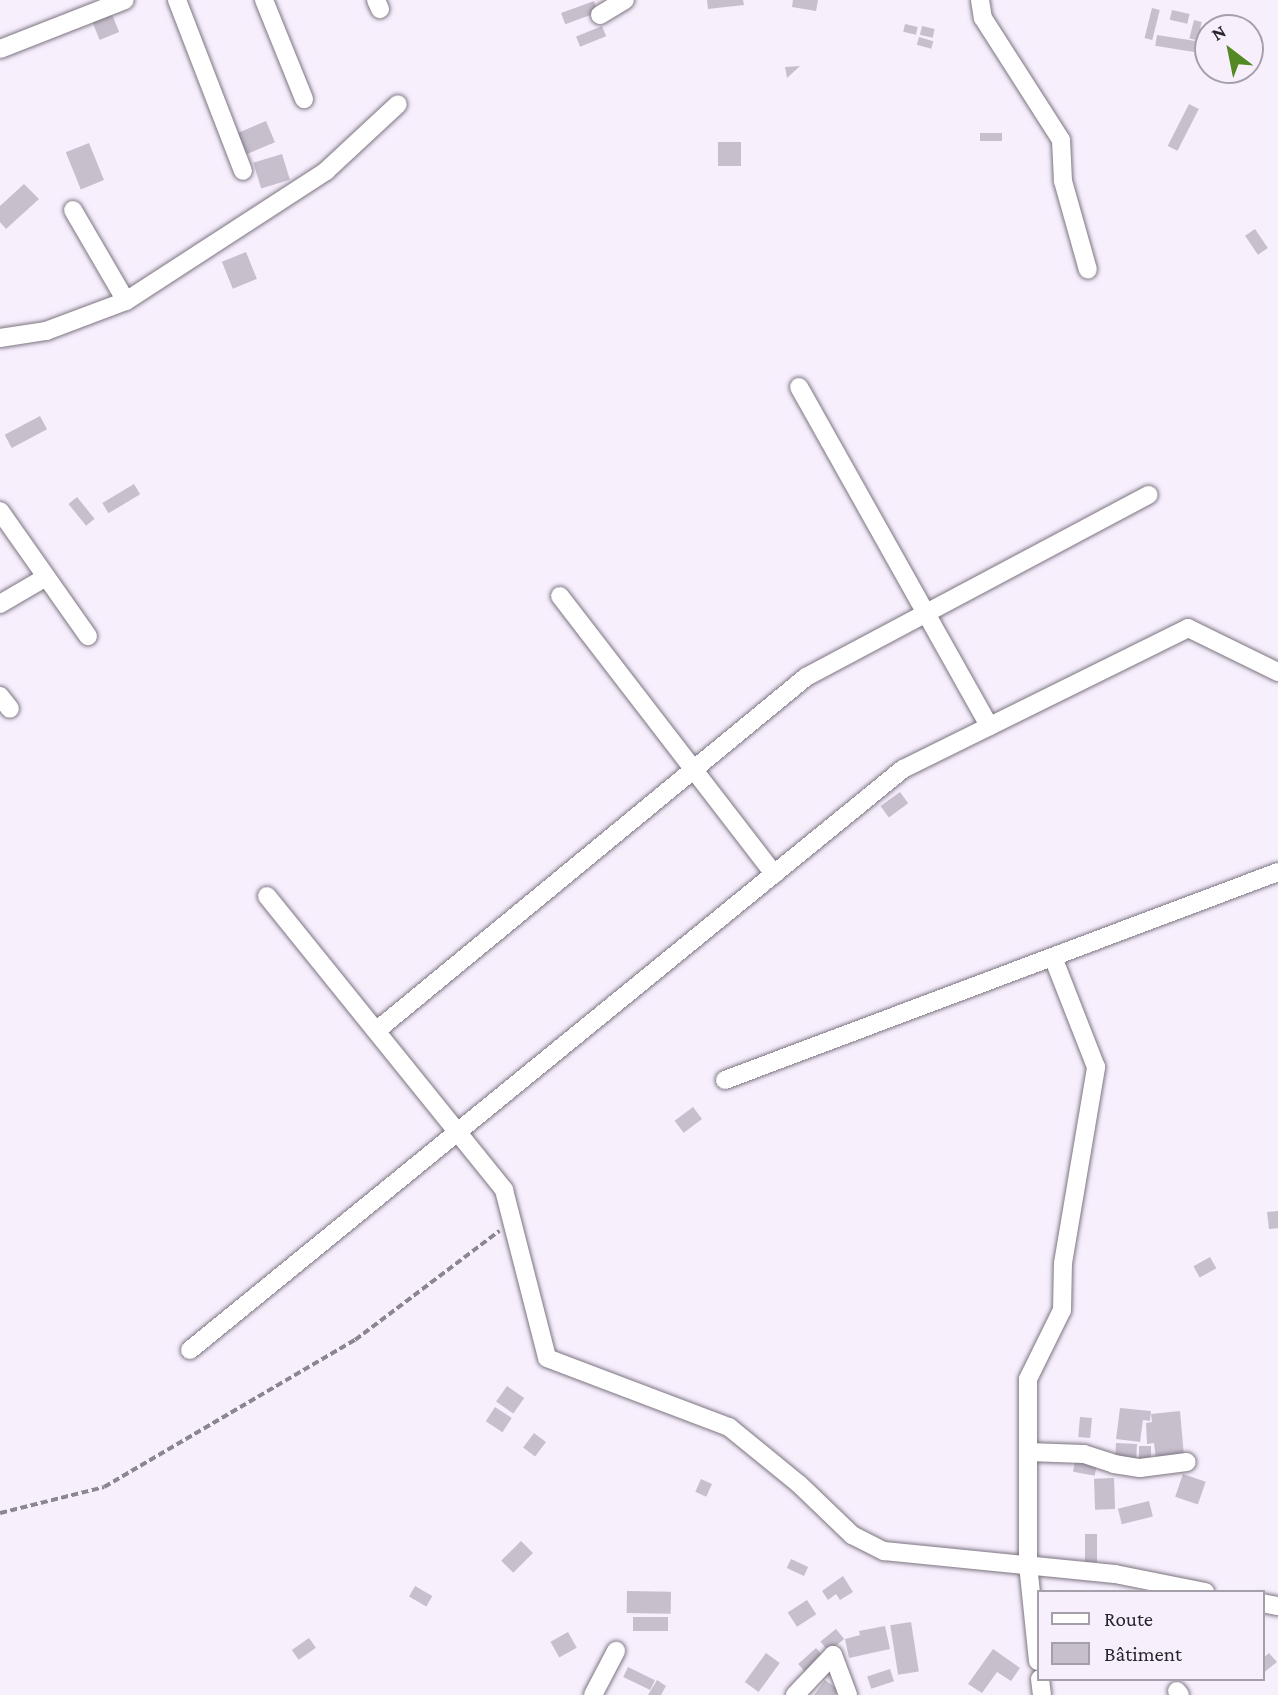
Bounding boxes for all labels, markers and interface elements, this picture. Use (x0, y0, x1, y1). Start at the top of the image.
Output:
north arrow (1194, 14, 1264, 84)
text: N (1208, 20, 1230, 45)
legend (1036, 1590, 1264, 1681)
text: Route (1104, 1607, 1153, 1631)
text: Bâtiment (1104, 1642, 1182, 1666)

